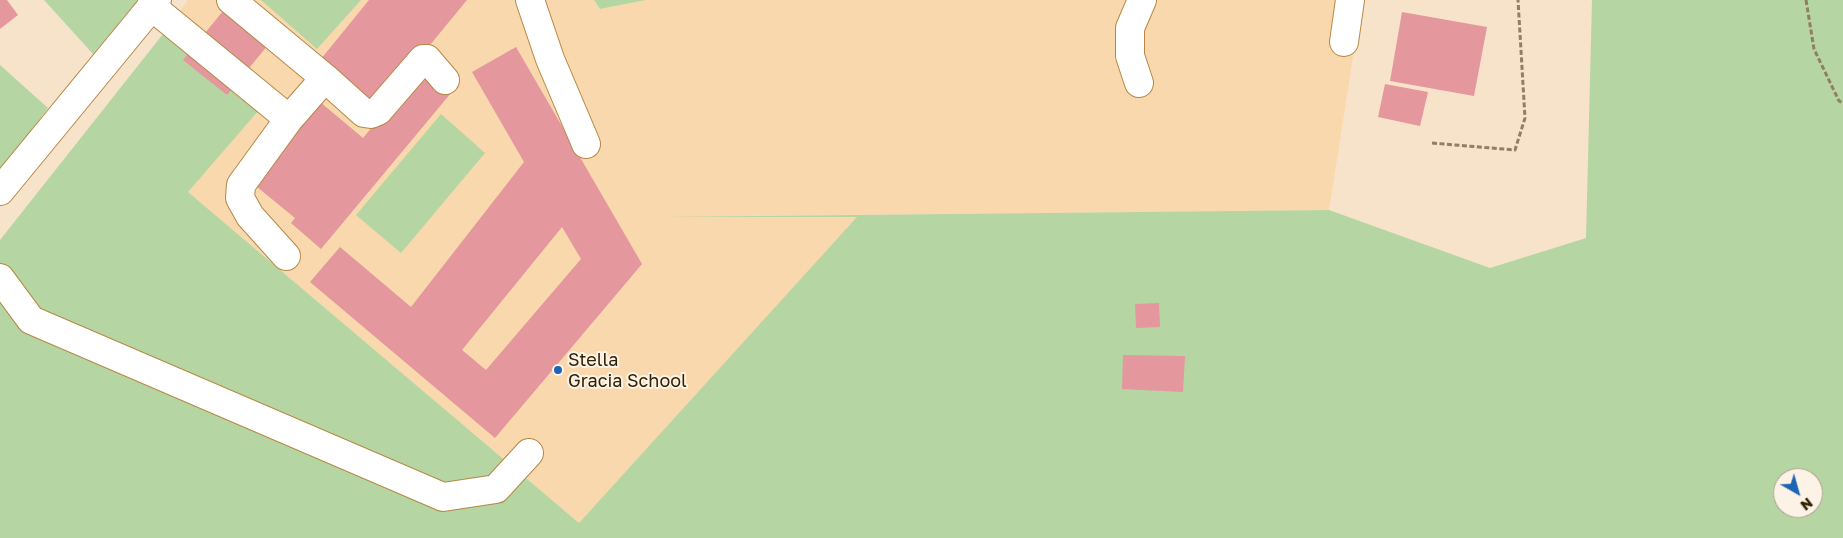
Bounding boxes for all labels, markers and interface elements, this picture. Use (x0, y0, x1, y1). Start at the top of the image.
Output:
place label: Stella Gracia School (568, 349, 687, 392)
marker: Stella Gracia School (552, 364, 564, 376)
north arrow (1773, 468, 1823, 518)
text: N (1798, 494, 1816, 514)

